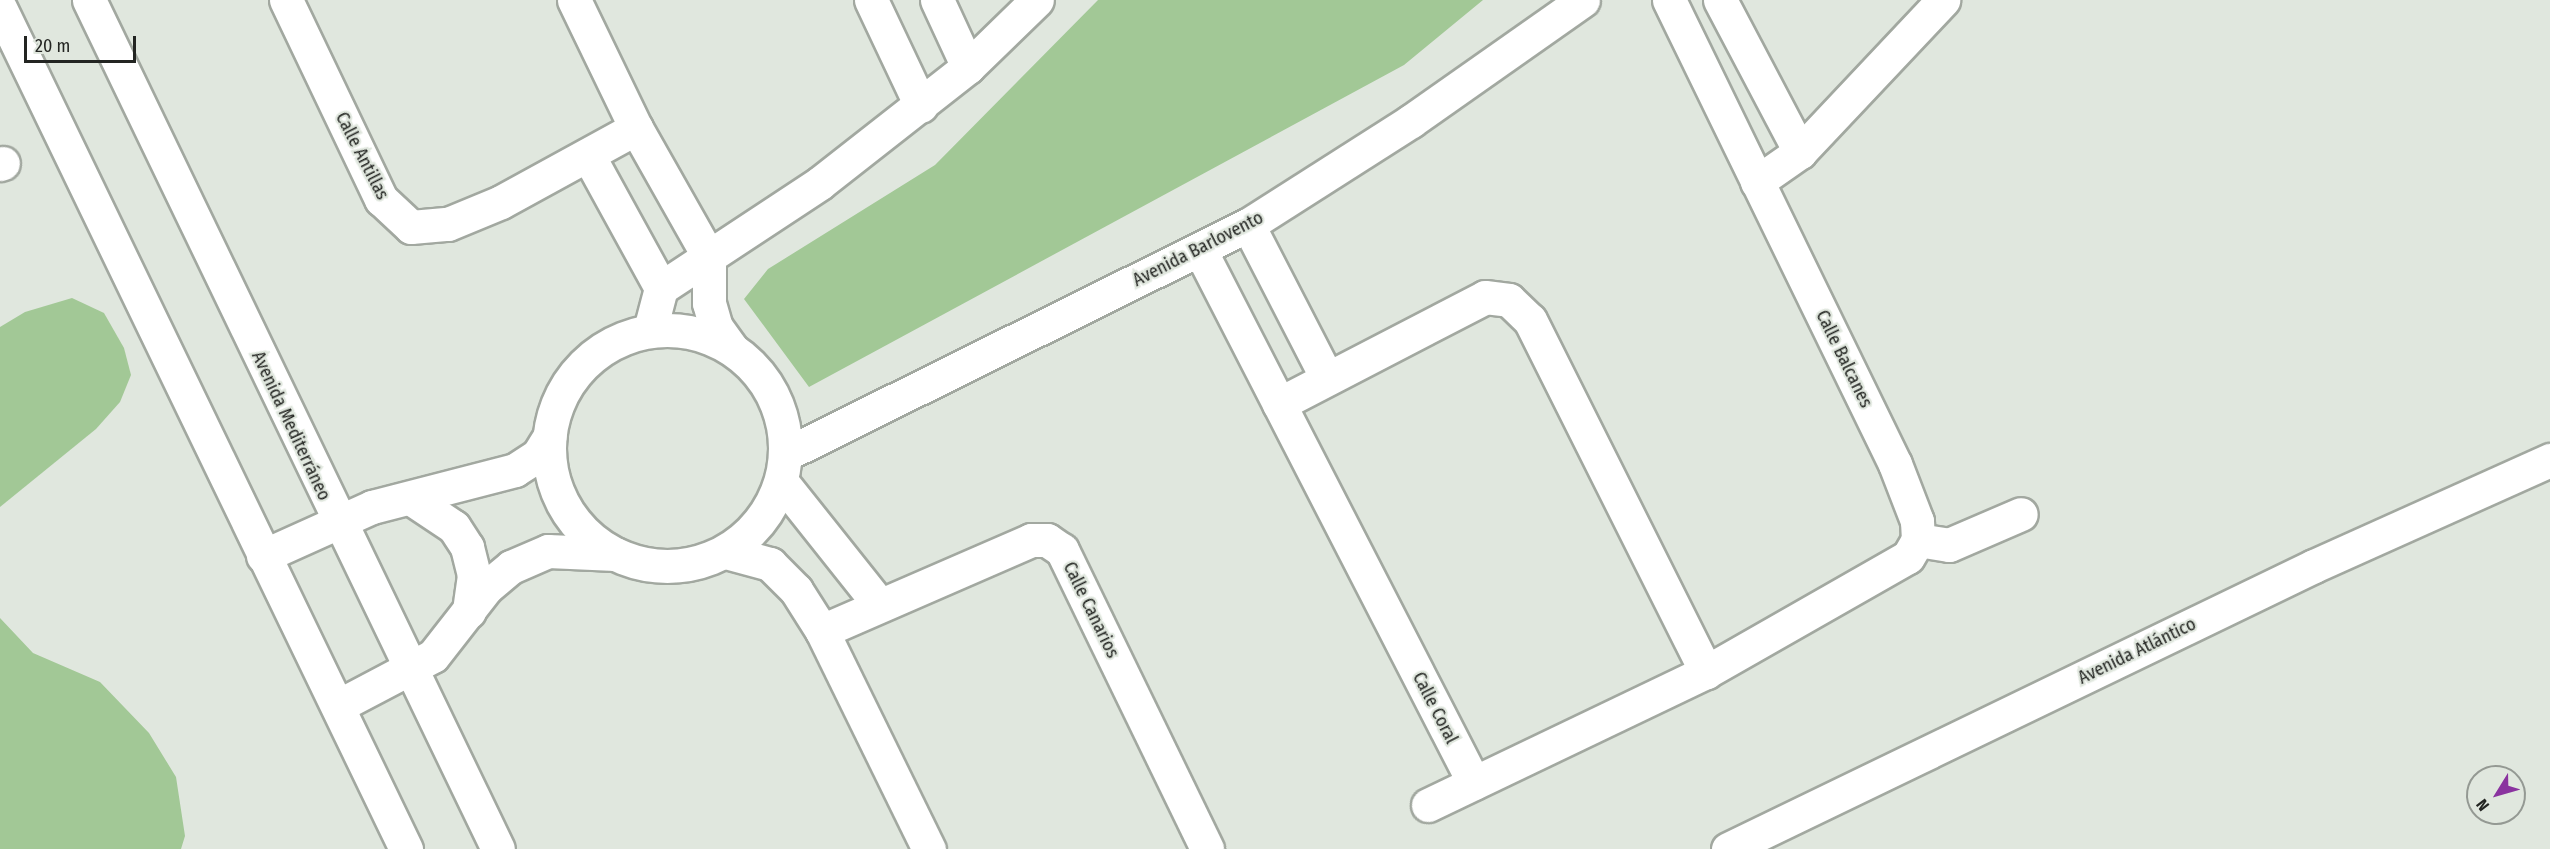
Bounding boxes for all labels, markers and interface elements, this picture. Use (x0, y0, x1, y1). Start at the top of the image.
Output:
scale bar (27, 24, 140, 62)
text: 20 m (35, 35, 70, 57)
street label: Calle Antillas (331, 109, 393, 203)
street label: Avenida Barlovento (1129, 207, 1267, 291)
street label: Calle Balcanes (1811, 307, 1877, 411)
street label: Avenida Mediterráneo (247, 348, 335, 504)
street label: Calle Canarios (1058, 558, 1124, 662)
street label: Avenida Atlántico (2075, 613, 2199, 689)
street label: Calle Coral (1408, 669, 1462, 747)
north arrow (2466, 765, 2526, 825)
text: N (2472, 795, 2493, 814)

